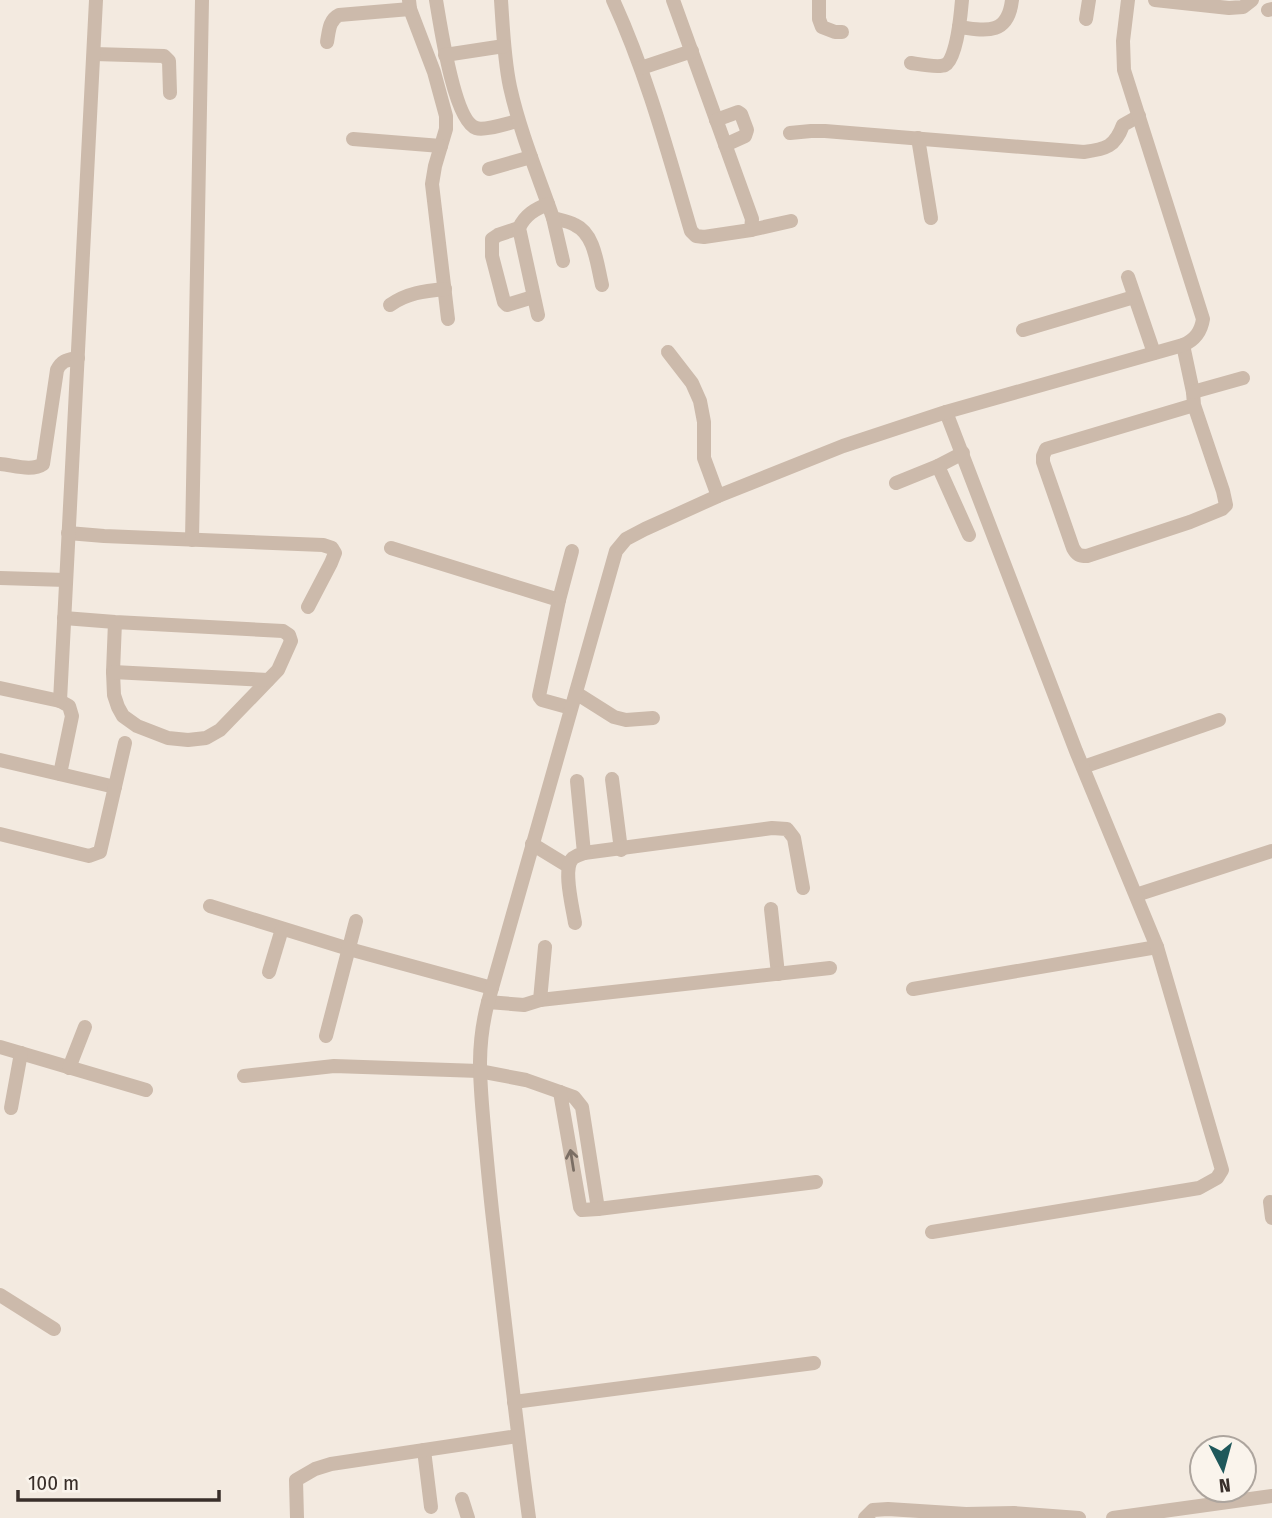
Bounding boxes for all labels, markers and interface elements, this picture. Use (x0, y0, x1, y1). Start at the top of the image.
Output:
one-way arrow (565, 1149, 578, 1172)
north arrow (1188, 1434, 1258, 1504)
scale bar (18, 1458, 219, 1502)
text: 100 m (28, 1470, 79, 1496)
text: N (1218, 1473, 1232, 1497)

